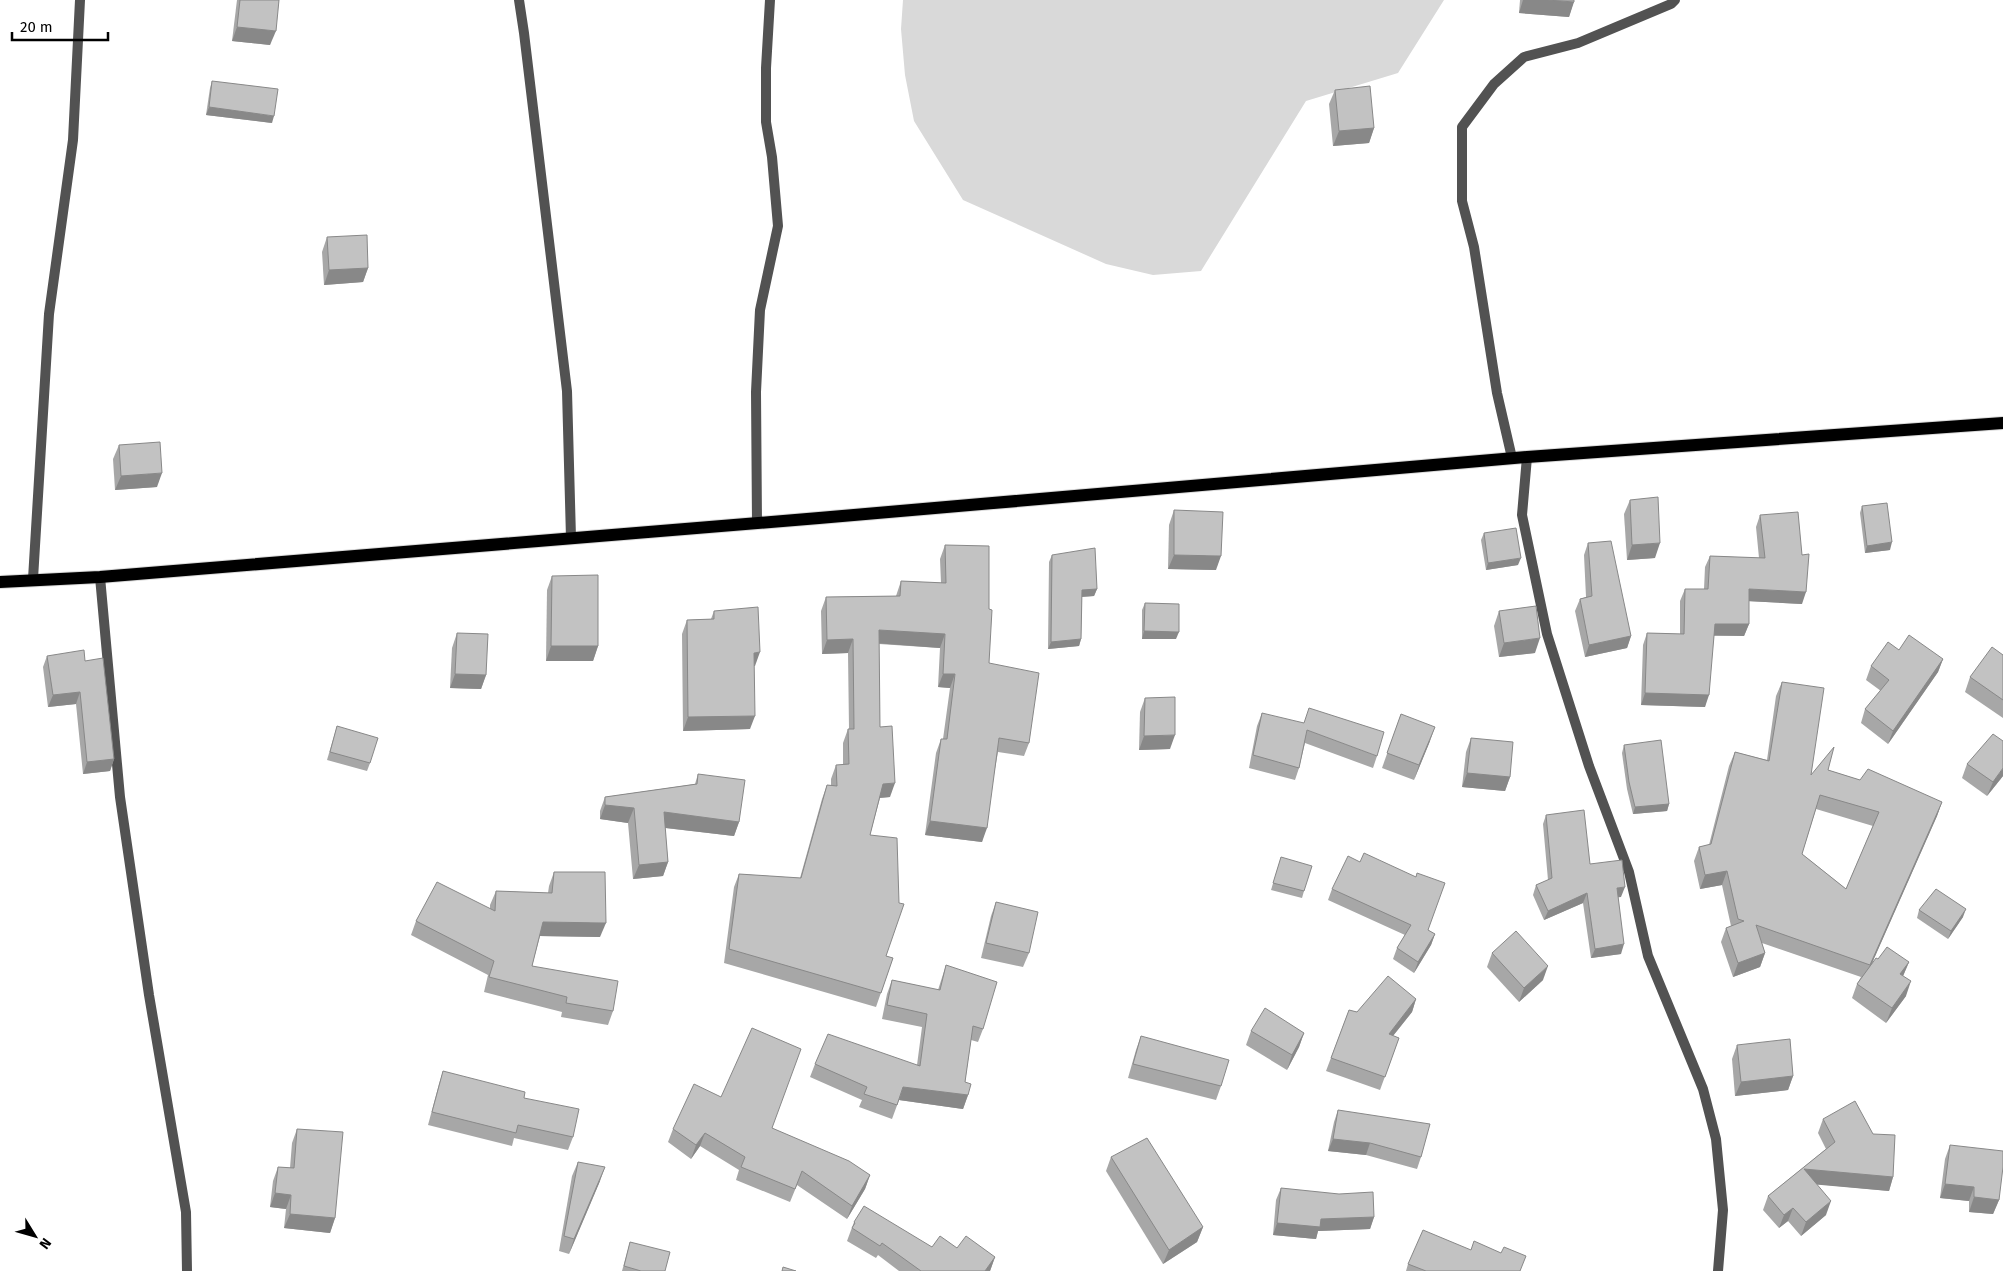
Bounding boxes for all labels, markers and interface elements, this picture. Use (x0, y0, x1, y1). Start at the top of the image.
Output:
scale bar (12, 10, 109, 42)
text: 20 m (20, 18, 53, 36)
north arrow (10, 1211, 60, 1261)
text: N (35, 1235, 55, 1252)

